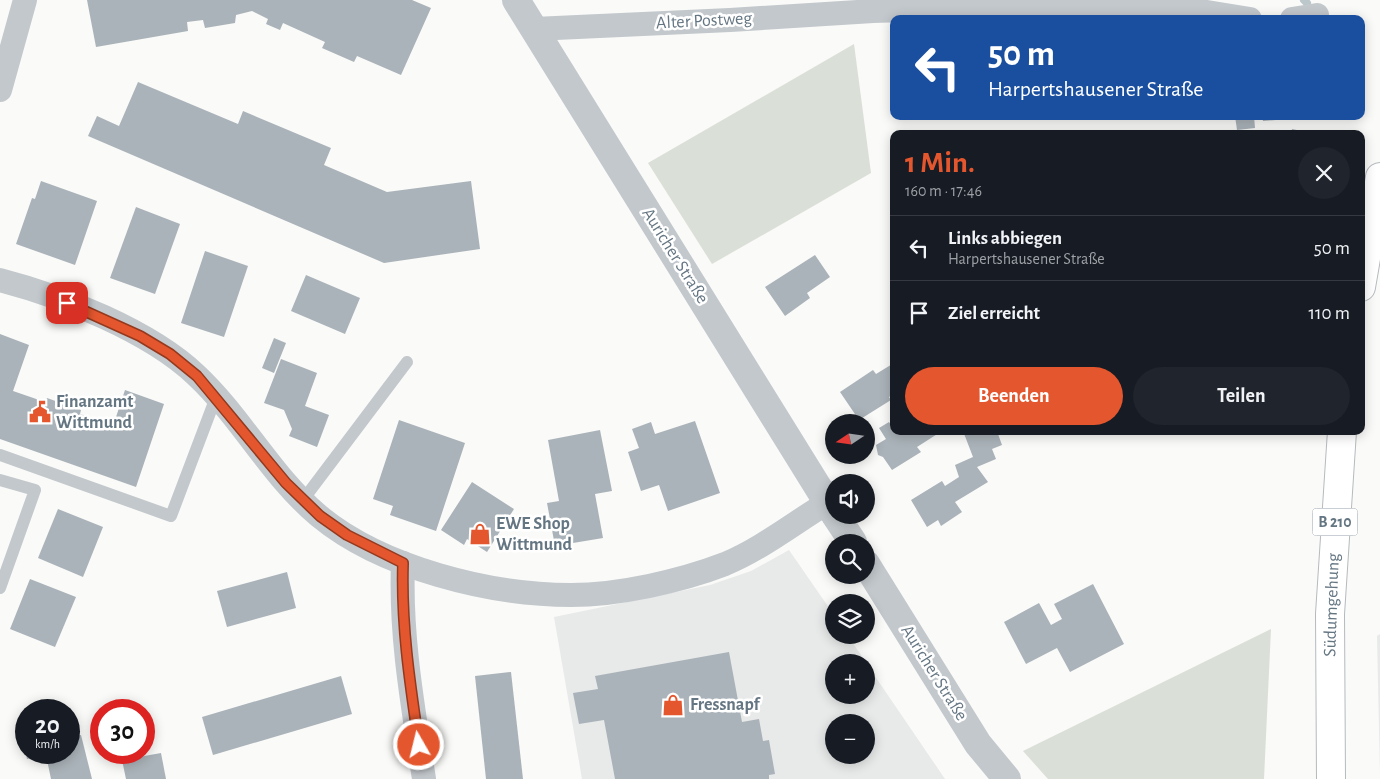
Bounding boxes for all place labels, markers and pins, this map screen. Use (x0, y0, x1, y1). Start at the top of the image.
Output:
pin (46, 282, 88, 324)
place label: Finanzamt Wittmund (56, 393, 133, 432)
public building icon: Finanzamt Wittmund (27, 399, 53, 425)
place label: EWE Shop Wittmund (496, 515, 572, 554)
shop icon: EWE Shop Wittmund (467, 521, 493, 547)
shop icon: Fressnapf (660, 692, 686, 718)
place label: Fressnapf (690, 696, 761, 714)

